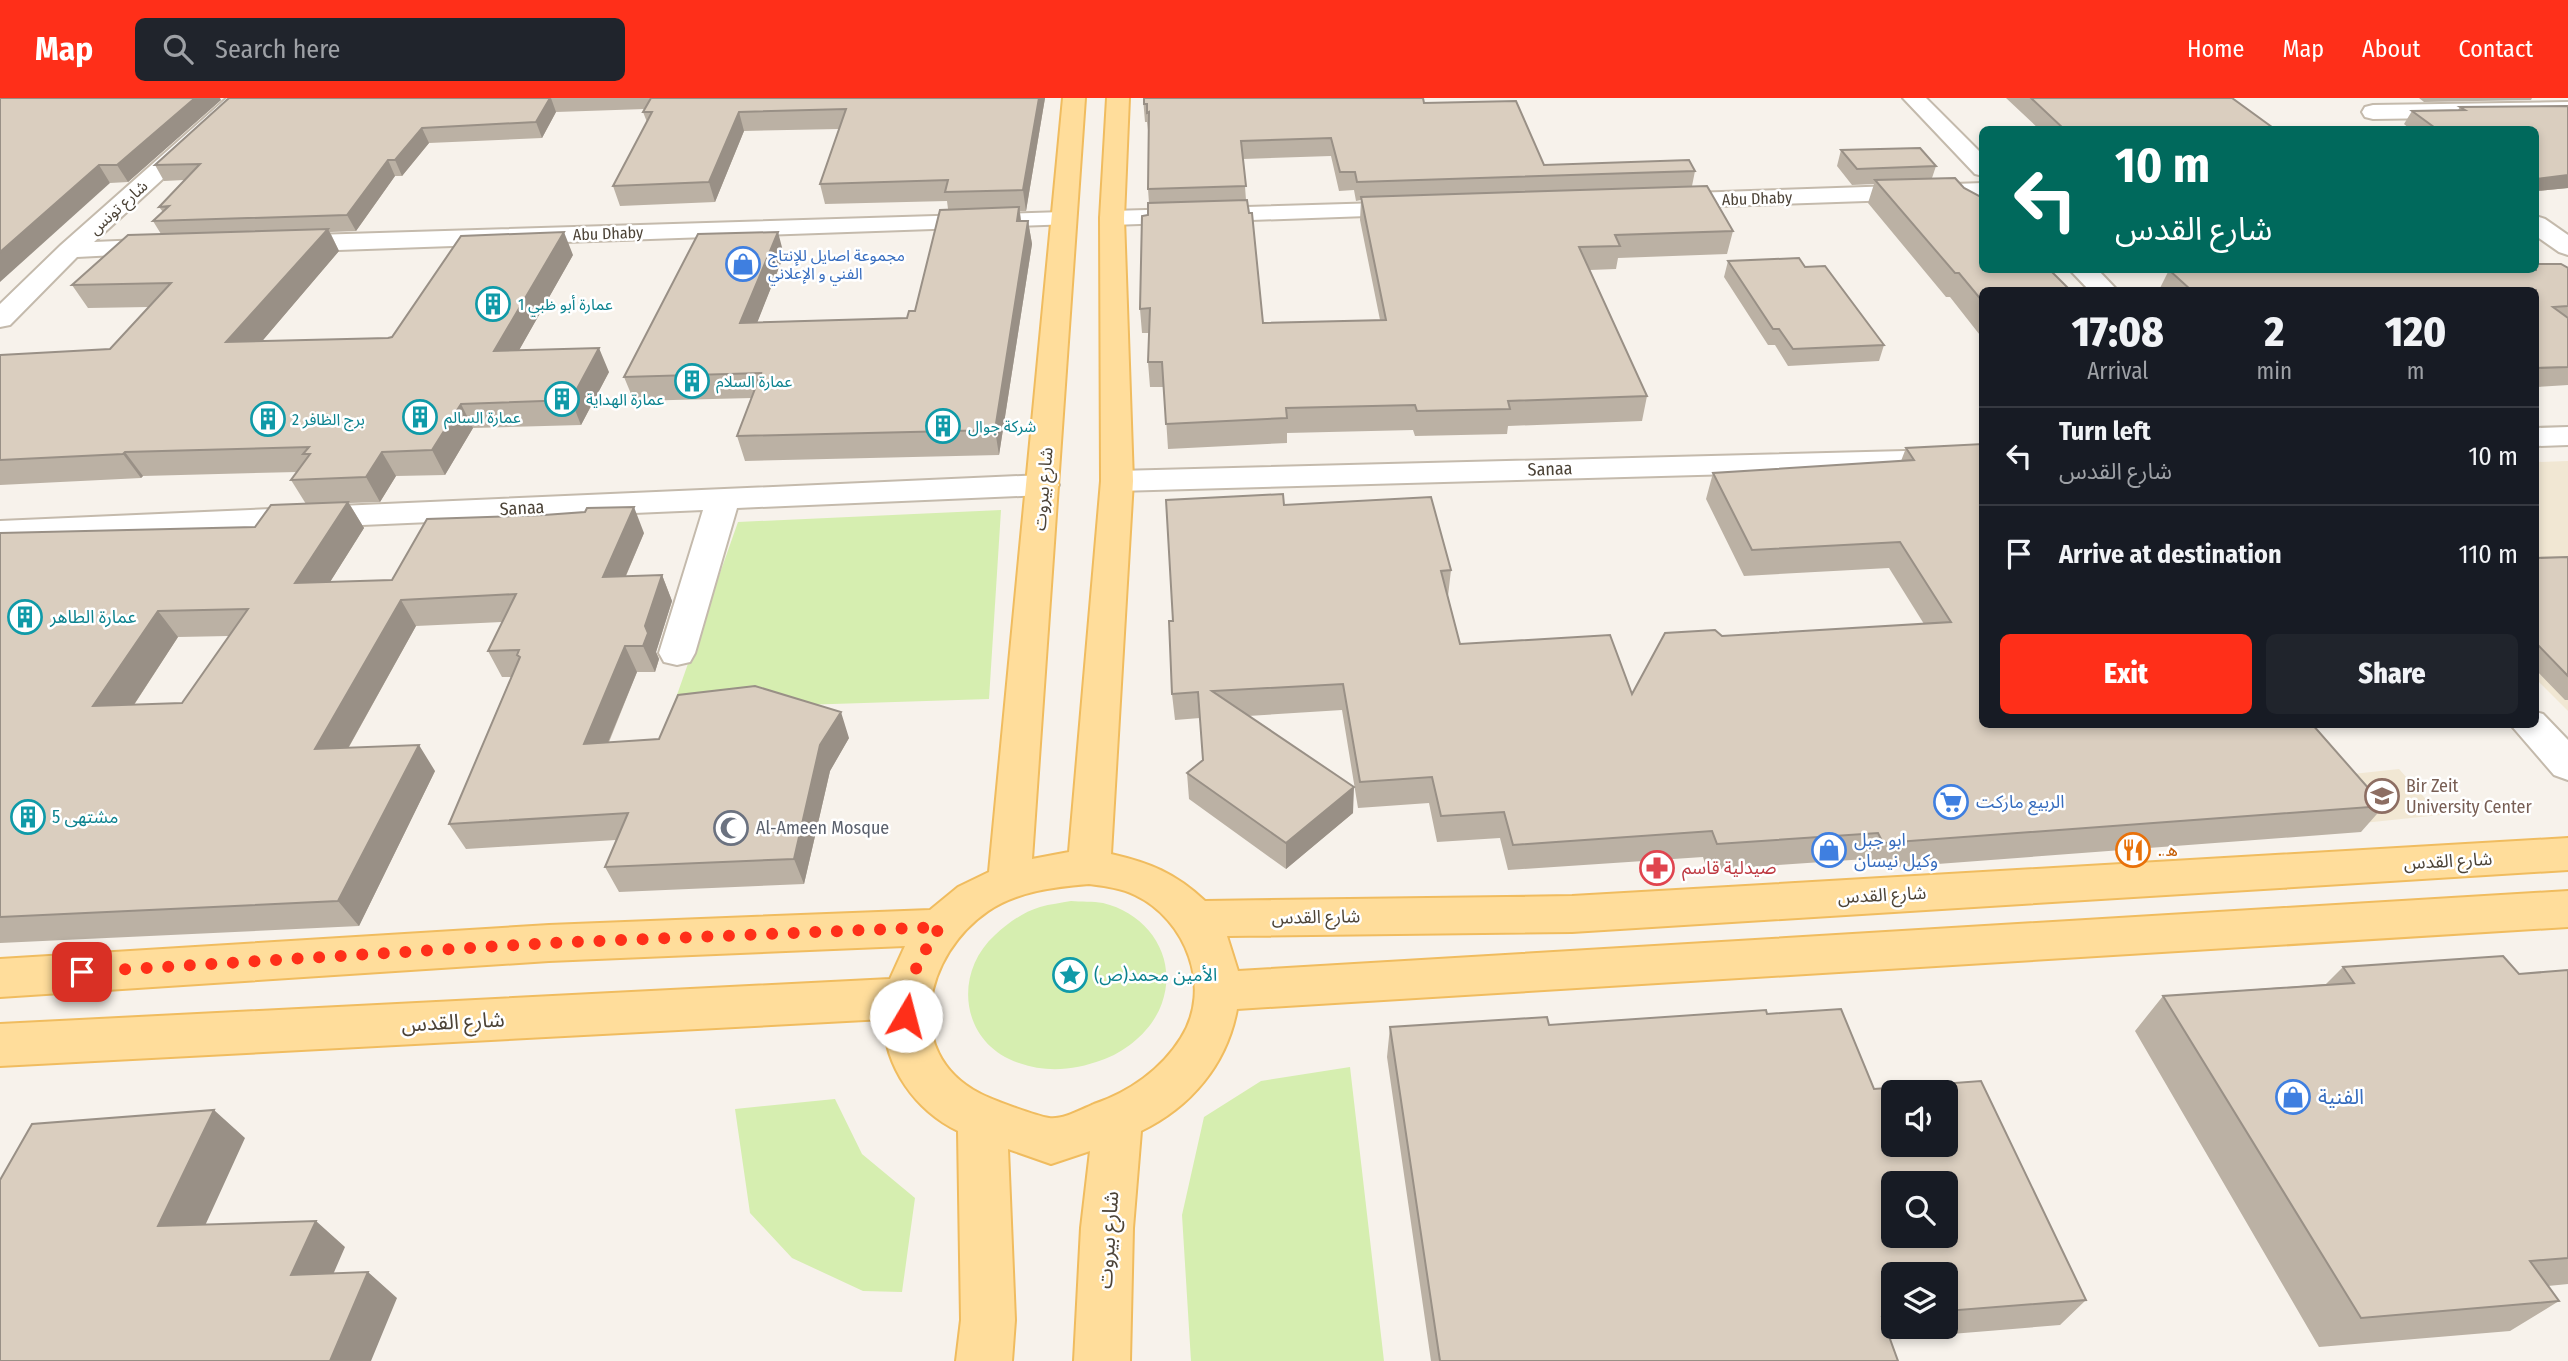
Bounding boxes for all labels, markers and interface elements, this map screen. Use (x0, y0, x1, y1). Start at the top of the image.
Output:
search box (135, 18, 625, 81)
text: Map (35, 29, 93, 69)
icon: search (159, 30, 197, 68)
text: Search here (215, 34, 340, 65)
text: Home (2187, 35, 2244, 63)
text: Map (2282, 35, 2324, 63)
text: About (2362, 35, 2420, 63)
text: Contact (2458, 35, 2533, 63)
text: 10 m (2115, 136, 2210, 195)
icon: left (2000, 154, 2091, 245)
street label: شارع تونس (85, 176, 153, 241)
street label: Abu Dhaby (1722, 188, 1793, 209)
text: شارع القدس (2115, 210, 2272, 248)
street label: Abu Dhaby (573, 223, 644, 244)
shop icon: مجموعة اصايل للإنتاج الفني و الإعلاني (724, 245, 762, 283)
place label: مجموعة اصايل للإنتاج الفني و الإعلاني (768, 246, 905, 286)
building icon: عمارة أبو ظبي 1 (474, 285, 512, 323)
place label: عمارة أبو ظبي 1 (518, 295, 613, 317)
text: 17:08 (2072, 307, 2164, 357)
text: 2 (2264, 307, 2284, 357)
text: 120 (2385, 307, 2446, 357)
text: Arrival (2087, 357, 2148, 385)
text: min (2257, 357, 2292, 385)
text: m (2407, 357, 2424, 385)
building icon: عمارة السلام (673, 362, 711, 400)
place label: عمارة السلام (716, 372, 792, 394)
building icon: عمارة الهداية (543, 380, 581, 418)
place label: عمارة الهداية (586, 390, 664, 409)
building icon: عمارة السالم (401, 398, 439, 436)
building icon: برج الظافر 2 (249, 400, 287, 438)
building icon: شركة جوال (924, 407, 962, 445)
place label: عمارة السالم (444, 408, 521, 430)
place label: برج الظافر 2 (292, 410, 365, 432)
text: Turn left (2059, 416, 2151, 447)
place label: شركة جوال (968, 417, 1036, 437)
icon: left (2000, 437, 2038, 475)
text: 10 m (2468, 441, 2518, 472)
street label: شارع بيروت (1028, 446, 1061, 532)
street label: Sanaa (1527, 457, 1573, 481)
text: شارع القدس (2059, 457, 2172, 485)
street label: Sanaa (499, 496, 545, 520)
icon: arrive (2000, 535, 2038, 573)
text: Arrive at destination (2059, 539, 2282, 570)
text: 110 m (2458, 539, 2518, 570)
building icon: عمارة الطاهر (6, 598, 44, 636)
place label: عمارة الطاهر (49, 606, 137, 628)
button: Exit (2000, 634, 2252, 714)
button: Share (2266, 634, 2518, 714)
place label: Bir Zeit University Center (2406, 775, 2532, 818)
school or university icon: Bir Zeit University Center (2363, 777, 2401, 815)
supermarket icon: الربيع ماركت (1932, 783, 1970, 821)
place label: الربيع ماركت (1976, 791, 2065, 816)
building icon: مشتهى 5 (9, 798, 47, 836)
place label: مشتهى 5 (52, 806, 118, 828)
mosque icon: Al-Ameen Mosque (712, 809, 750, 847)
place label: Al-Ameen Mosque (756, 817, 889, 839)
place label: ابو جبل وكيل نيسان (1854, 829, 1938, 872)
shop icon: ابو جبل وكيل نيسان (1810, 831, 1848, 869)
restaurant icon: ..ه (2114, 831, 2152, 869)
place label: ..ه (2158, 839, 2178, 861)
street label: شارع القدس (2403, 848, 2493, 877)
pharmacy icon: صيدلية قاسم (1638, 849, 1676, 887)
place label: صيدلية قاسم (1682, 857, 1776, 881)
street label: شارع القدس (1837, 882, 1927, 911)
street label: شارع القدس (1272, 905, 1361, 932)
pin (52, 942, 112, 1002)
icon: arrive (63, 953, 101, 991)
place icon: الأمين محمد(ص) (1051, 956, 1089, 994)
place label: الأمين محمد(ص) (1094, 964, 1217, 986)
position arrow (869, 979, 943, 1053)
street label: شارع القدس (401, 1006, 505, 1040)
shop icon: الفنية (2274, 1078, 2312, 1116)
map controls (1881, 1080, 1958, 1339)
button: sound (1881, 1080, 1958, 1157)
place label: الفنية (2318, 1084, 2364, 1110)
button: search (1881, 1171, 1958, 1248)
street label: شارع بيروت (1092, 1190, 1126, 1290)
button: layers (1881, 1262, 1958, 1339)

